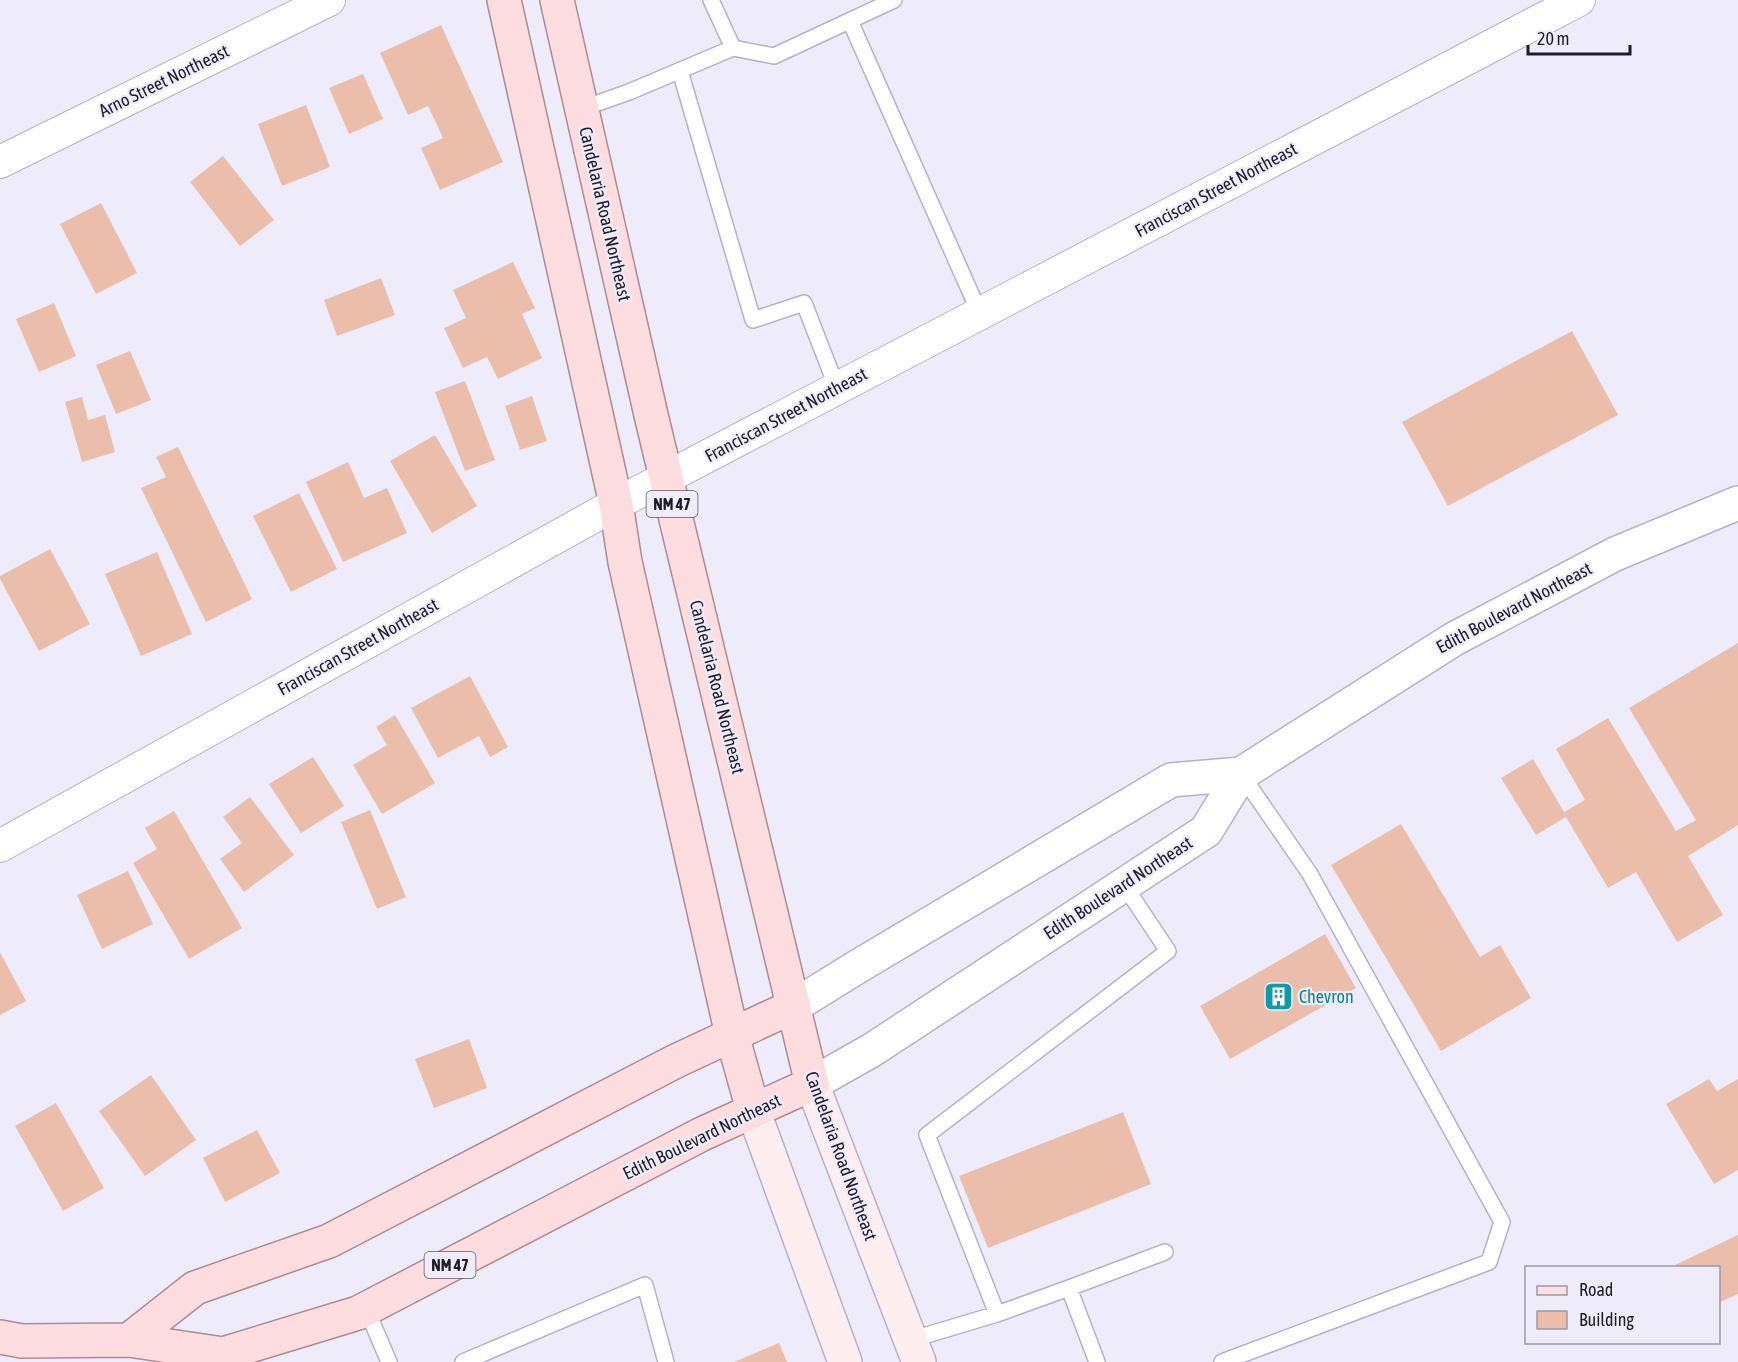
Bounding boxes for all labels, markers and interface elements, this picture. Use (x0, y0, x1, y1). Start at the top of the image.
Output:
scale bar (1528, 18, 1630, 56)
text: 20 m (1537, 28, 1569, 49)
street label: Arno Street Northeast (95, 40, 232, 121)
street label: Candelaria Road Northeast (575, 125, 636, 303)
street label: Franciscan Street Northeast (1131, 138, 1300, 241)
street label: Franciscan Street Northeast (701, 363, 870, 466)
road number: NM 47 (646, 491, 698, 517)
street label: Edith Boulevard Northeast (1432, 558, 1595, 657)
street label: Franciscan Street Northeast (274, 594, 442, 700)
street label: Candelaria Road Northeast (686, 598, 749, 776)
street label: Edith Boulevard Northeast (1039, 832, 1196, 944)
building icon: Chevron (1262, 981, 1294, 1013)
place label: Chevron (1299, 986, 1354, 1007)
street label: Candelaria Road Northeast (801, 1068, 882, 1243)
street label: Edith Boulevard Northeast (619, 1089, 784, 1184)
road number: NM 47 (424, 1252, 476, 1278)
legend (1525, 1266, 1720, 1344)
text: Road (1579, 1279, 1613, 1300)
text: Building (1579, 1309, 1634, 1330)

